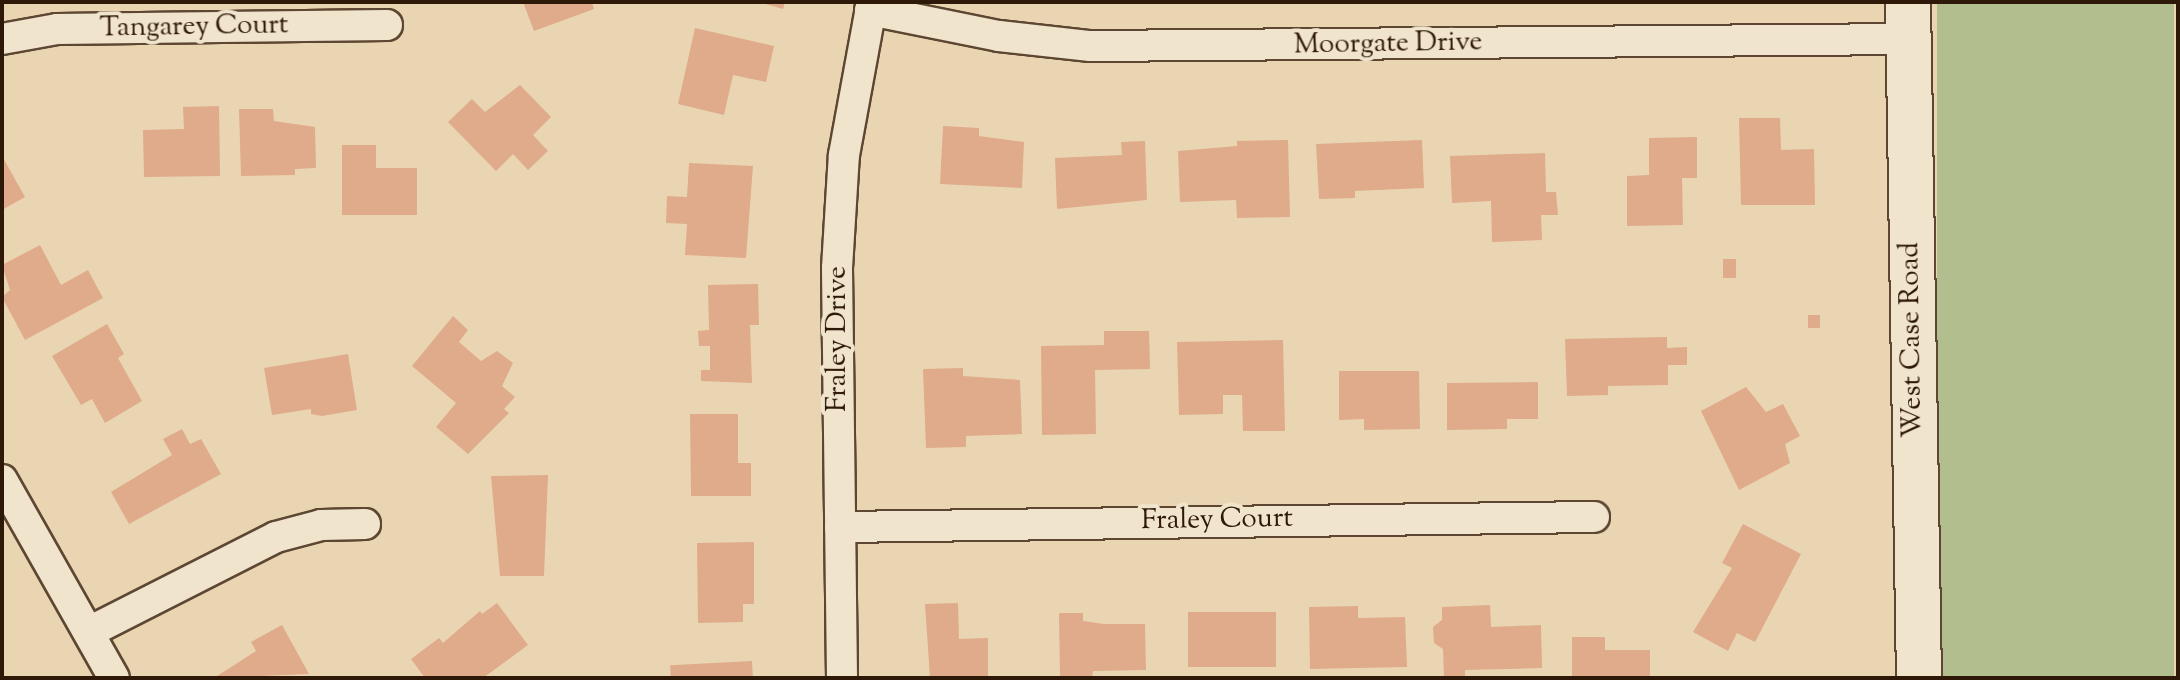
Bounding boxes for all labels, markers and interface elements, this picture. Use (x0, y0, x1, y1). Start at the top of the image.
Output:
street label: Tangarey Court (99, 9, 289, 45)
street label: Moorgate Drive (1293, 26, 1483, 62)
street label: West Case Road (1893, 242, 1931, 438)
street label: Fraley Drive (821, 266, 855, 412)
street label: Fraley Court (1141, 502, 1293, 538)

